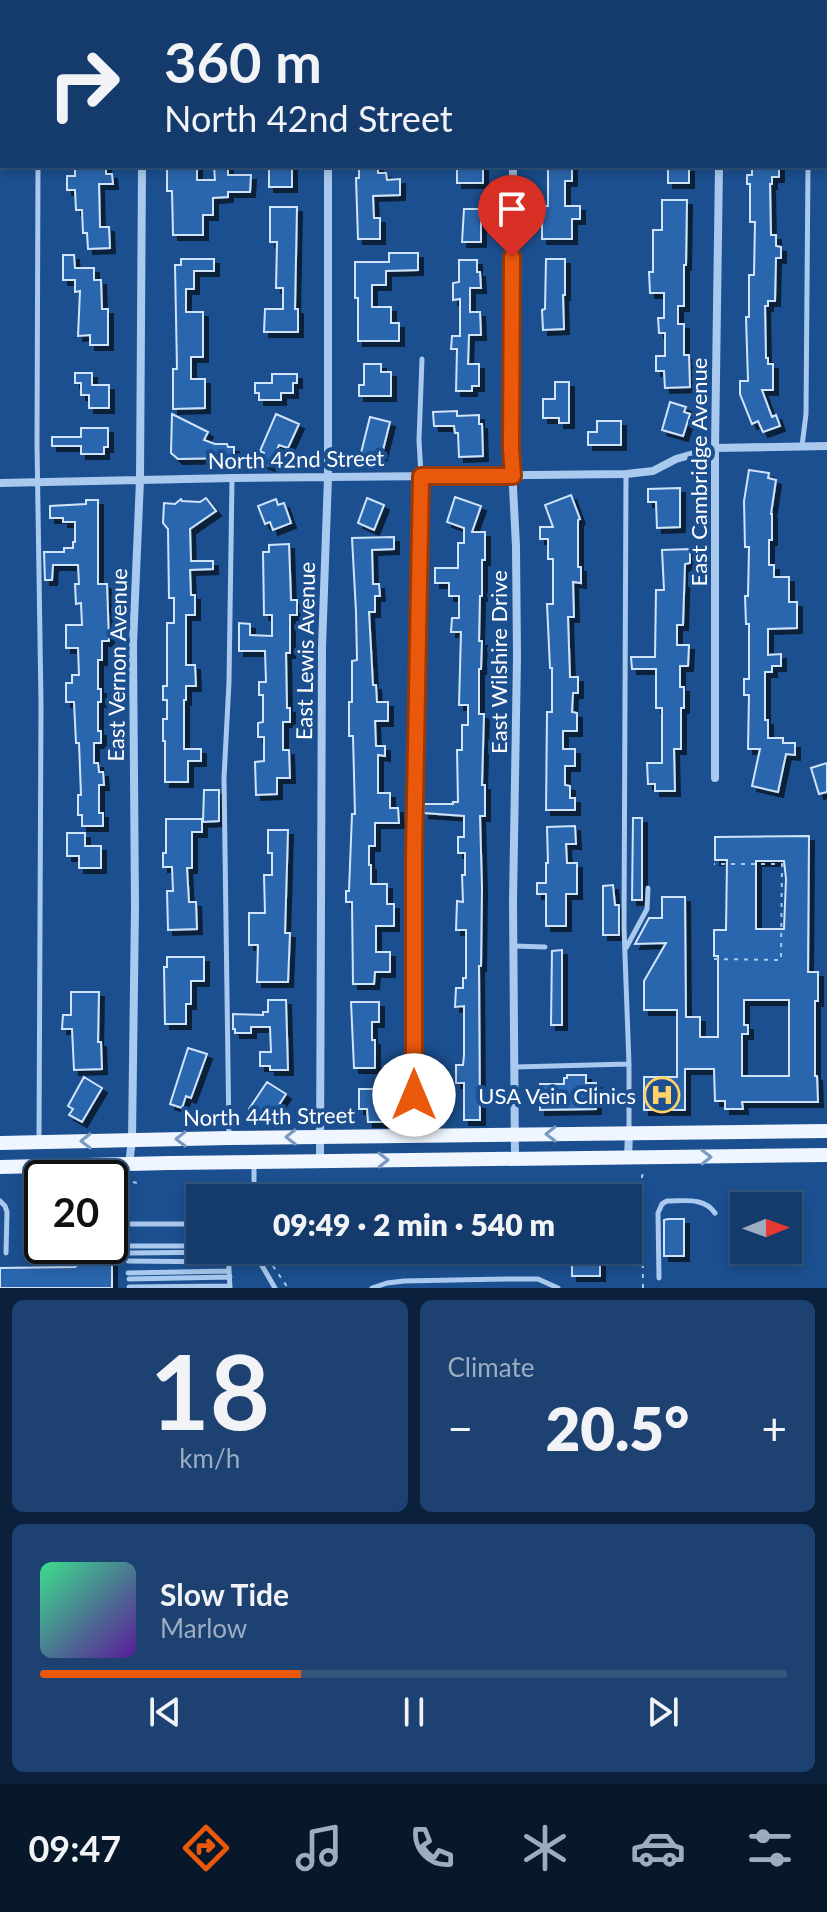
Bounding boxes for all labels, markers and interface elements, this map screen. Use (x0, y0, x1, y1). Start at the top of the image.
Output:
text: 360 m (164, 28, 322, 95)
icon: right (32, 32, 136, 136)
text: North 42nd Street (164, 96, 453, 140)
pin (478, 175, 546, 257)
icon: arrive (490, 187, 534, 231)
street label: East Cambridge Avenue (685, 358, 712, 586)
street label: North 42nd Street (208, 444, 385, 474)
street label: East Lewis Avenue (290, 562, 320, 740)
street label: East Vernon Avenue (102, 568, 132, 762)
street label: East Wilshire Drive (485, 570, 512, 754)
position arrow (372, 1053, 456, 1137)
hospital icon: USA Vein Clinics (643, 1076, 681, 1114)
place label: USA Vein Clinics (478, 1082, 636, 1109)
street label: North 44th Street (183, 1101, 355, 1131)
one-way arrow (544, 1125, 557, 1143)
one-way arrow (284, 1128, 297, 1146)
one-way arrow (174, 1130, 187, 1148)
one-way arrow (79, 1132, 92, 1149)
one-way arrow (700, 1148, 713, 1166)
one-way arrow (377, 1151, 390, 1169)
speed limit sign: 20 (24, 1160, 128, 1264)
north arrow (730, 1192, 802, 1264)
map controls (730, 1192, 802, 1264)
text: 09:49 · 2 min · 540 m (273, 1206, 555, 1242)
text: 18 (149, 1327, 270, 1452)
text: Climate (448, 1351, 534, 1383)
text: 20.5° (545, 1392, 689, 1464)
text: − (448, 1402, 473, 1454)
text: + (761, 1402, 787, 1454)
text: km/h (179, 1442, 240, 1474)
text: Slow Tide (160, 1576, 289, 1612)
text: Marlow (160, 1612, 247, 1644)
icon: previous (143, 1690, 187, 1734)
icon: pause (392, 1690, 436, 1734)
icon: next (641, 1690, 685, 1734)
icon: directions (178, 1820, 234, 1876)
icon: music (291, 1820, 347, 1876)
icon: phone (404, 1820, 460, 1876)
icon: climate (517, 1820, 573, 1876)
icon: car (630, 1820, 686, 1876)
icon: filters (742, 1820, 798, 1876)
text: 09:47 (28, 1826, 121, 1870)

